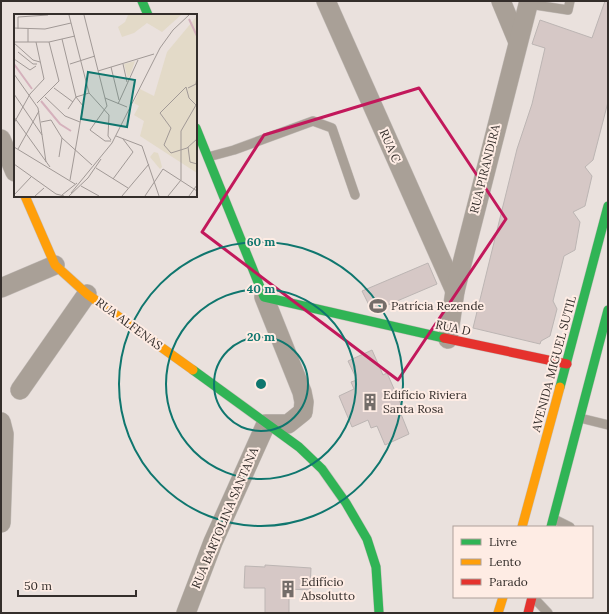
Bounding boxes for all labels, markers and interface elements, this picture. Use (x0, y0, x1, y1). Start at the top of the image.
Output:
inset map (14, 14, 197, 197)
street label: RUA PIRANDIRA (466, 122, 503, 215)
street label: RUA C (376, 127, 405, 166)
text: 60 m (247, 234, 275, 249)
text: 40 m (247, 281, 275, 296)
street label: RUA ALFENAS (93, 294, 166, 353)
street label: AVENIDA MIGUEL SUTIL (528, 294, 579, 434)
sports icon: Patrícia Rezende (368, 296, 388, 316)
place label: Patrícia Rezende (391, 298, 485, 313)
street label: RUA D (434, 316, 472, 339)
text: 20 m (247, 329, 275, 344)
centre of rings (254, 377, 268, 391)
place label: Edifício Riviera Santa Rosa (383, 387, 467, 416)
building icon: Edifício Riviera Santa Rosa (360, 392, 380, 412)
street label: RUA BARTOLINA SANTANA (188, 445, 261, 591)
legend (453, 526, 593, 598)
text: Livre (489, 534, 517, 549)
text: Lento (489, 554, 521, 569)
scale bar (18, 572, 136, 598)
place label: Edifício Absolutto (300, 574, 355, 603)
text: Parado (489, 574, 528, 589)
text: 50 m (24, 578, 52, 593)
building icon: Edifício Absolutto (278, 579, 298, 599)

